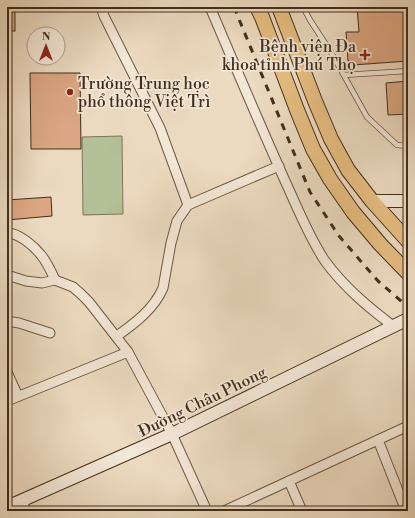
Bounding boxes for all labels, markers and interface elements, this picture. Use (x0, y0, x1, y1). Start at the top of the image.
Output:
north arrow (26, 26, 66, 66)
text: N (42, 30, 51, 44)
place label: Bệnh viện Đa khoa tỉnh Phú Thọ (222, 37, 357, 75)
marker: Bệnh viện Đa khoa tỉnh Phú Thọ (359, 49, 371, 61)
place label: Trường Trung học phổ thông Việt Trì (78, 74, 211, 112)
marker: Trường Trung học phổ thông Việt Trì (65, 87, 75, 97)
street label: Đường Châu Phong (135, 362, 270, 442)

